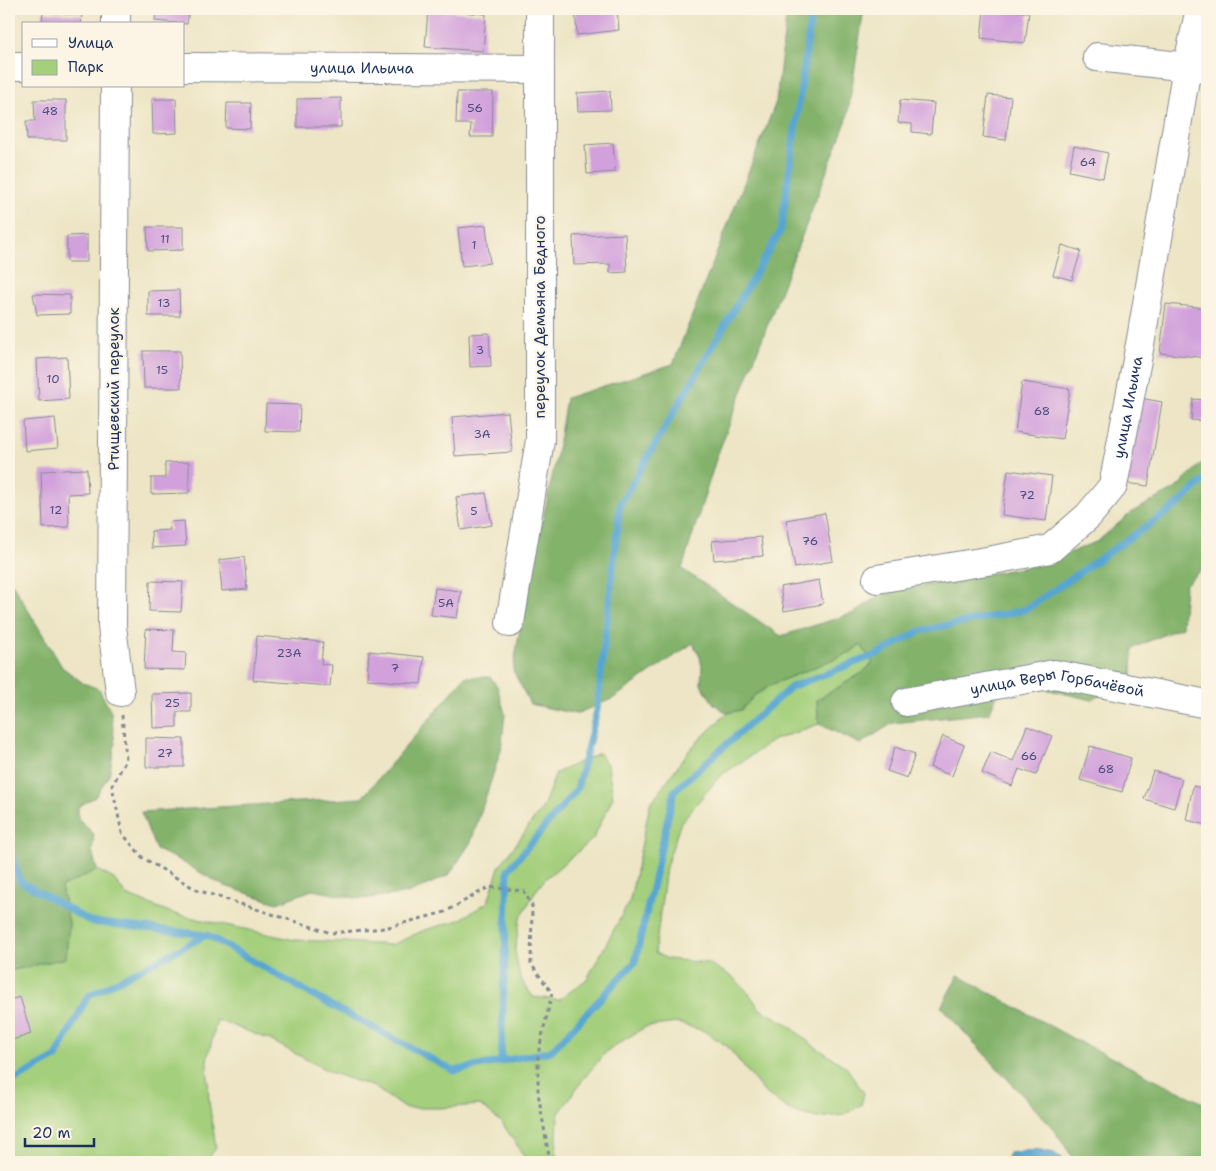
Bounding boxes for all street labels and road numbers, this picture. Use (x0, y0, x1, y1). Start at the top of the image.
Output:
street label: улица Ильича (310, 58, 415, 78)
street label: переулок Демьяна Бедного (530, 215, 550, 419)
street label: Ртищевский переулок (104, 308, 124, 470)
street label: улица Ильича (1108, 354, 1148, 460)
street label: улица Веры Горбачёвой (969, 664, 1146, 702)

